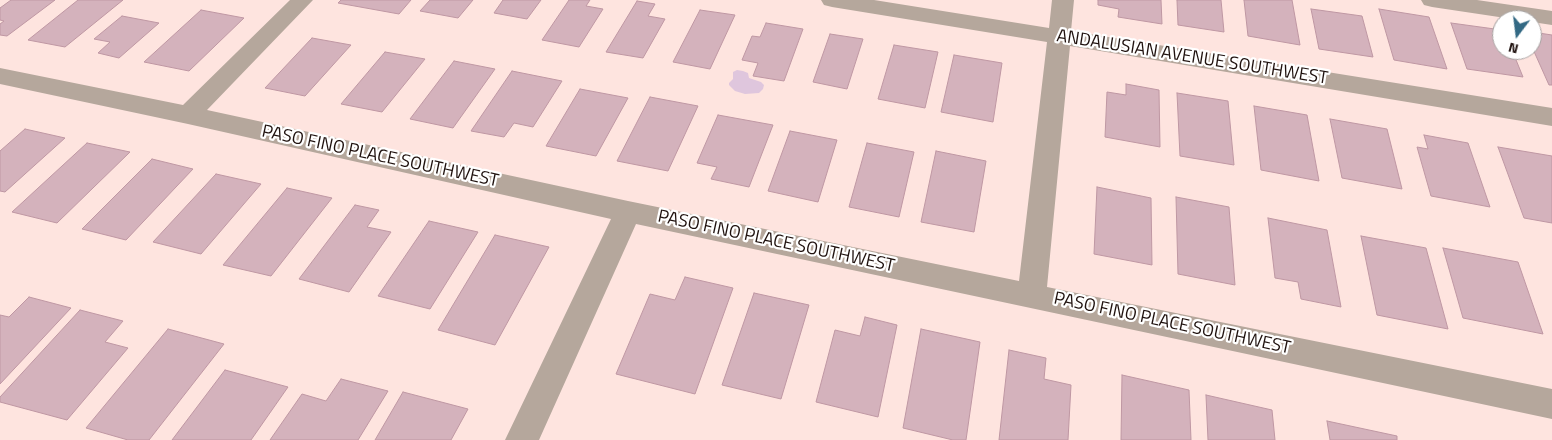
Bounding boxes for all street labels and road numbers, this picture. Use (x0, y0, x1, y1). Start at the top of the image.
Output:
street label: ANDALUSIAN AVENUE SOUTHWEST (1055, 26, 1329, 90)
street label: PASO FINO PLACE SOUTHWEST (260, 121, 500, 193)
street label: PASO FINO PLACE SOUTHWEST (656, 206, 896, 278)
street label: PASO FINO PLACE SOUTHWEST (1052, 288, 1292, 360)

